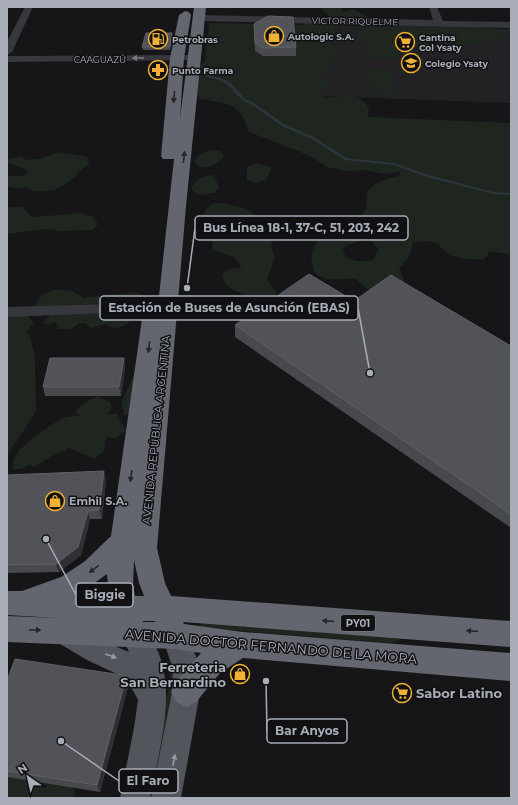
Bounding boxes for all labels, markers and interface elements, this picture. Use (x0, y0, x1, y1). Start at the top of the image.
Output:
street label: VICTOR RIQUELME (312, 15, 398, 27)
shop icon: Autologic S.A. (263, 25, 285, 47)
fuel station icon: Petrobras (147, 28, 169, 50)
place label: Autologic S.A. (287, 31, 355, 42)
supermarket icon: Cantina Col Ysaty (394, 31, 416, 53)
place label: Cantina Col Ysaty (419, 32, 462, 53)
place label: Petrobras (172, 34, 218, 45)
school or university icon: Colegio Ysaty (400, 52, 422, 74)
street label: CAAGUAZÚ (74, 54, 126, 65)
one-way arrow (131, 55, 144, 61)
place label: Colegio Ysaty (425, 58, 489, 69)
pharmacy icon: Punto Farma (147, 59, 169, 81)
place label: Punto Farma (172, 65, 233, 76)
one-way arrow (171, 91, 177, 103)
one-way arrow (181, 151, 187, 163)
callout: Bus Línea 18-1, 37-C, 51, 203, 242 (195, 216, 408, 240)
text: Bus Línea 18-1, 37-C, 51, 203, 242 (203, 220, 399, 235)
callout: Estación de Buses de Asunción (EBAS) (100, 296, 358, 320)
text: Estación de Buses de Asunción (EBAS) (108, 300, 350, 315)
street label: AVENIDA REPÚBLICA ARGENTINA (139, 335, 173, 525)
one-way arrow (146, 341, 152, 353)
one-way arrow (128, 470, 134, 482)
shop icon: Emhil S.A. (44, 490, 66, 512)
place label: Emhil S.A. (69, 494, 128, 508)
one-way arrow (89, 565, 99, 573)
callout: Biggie (76, 583, 133, 607)
text: Biggie (85, 587, 126, 602)
road number: PY01 (341, 615, 375, 631)
one-way arrow (322, 618, 334, 625)
street label: AVENIDA DOCTOR FERNANDO DE LA MORA (124, 625, 418, 667)
one-way arrow (29, 627, 41, 634)
one-way arrow (466, 628, 478, 635)
one-way arrow (105, 654, 117, 660)
place label: Ferreteria San Bernardino (120, 659, 226, 690)
shop icon: Ferreteria San Bernardino (229, 663, 251, 685)
supermarket icon: Sabor Latino (391, 682, 413, 704)
place label: Sabor Latino (416, 685, 503, 701)
callout: Bar Anyos (267, 719, 347, 743)
text: Bar Anyos (275, 723, 340, 738)
one-way arrow (171, 754, 177, 766)
north arrow (8, 757, 48, 797)
text: N (15, 760, 30, 777)
callout: El Faro (119, 769, 178, 793)
text: El Faro (127, 773, 170, 788)

